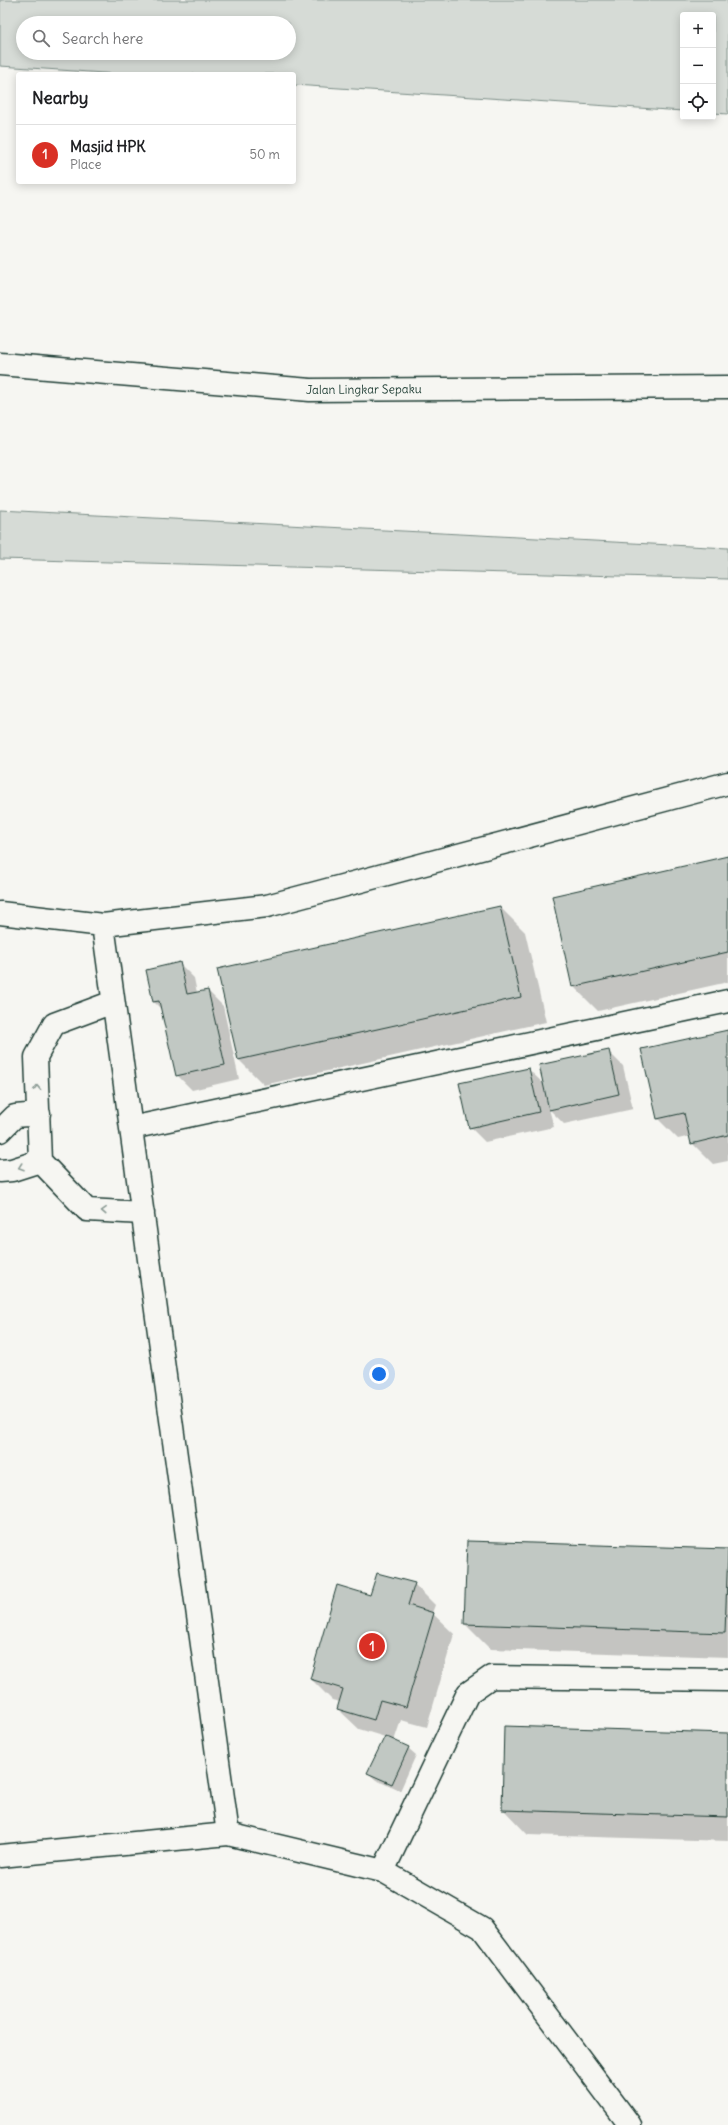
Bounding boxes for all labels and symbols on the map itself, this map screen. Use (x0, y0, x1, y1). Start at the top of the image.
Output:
street label: Jalan Lingkar Sepaku (305, 381, 422, 397)
one-way arrow (33, 1085, 42, 1091)
one-way arrow (17, 1162, 24, 1171)
one-way arrow (101, 1207, 107, 1216)
your location (369, 1364, 389, 1384)
pin: 1 (359, 1631, 385, 1661)

